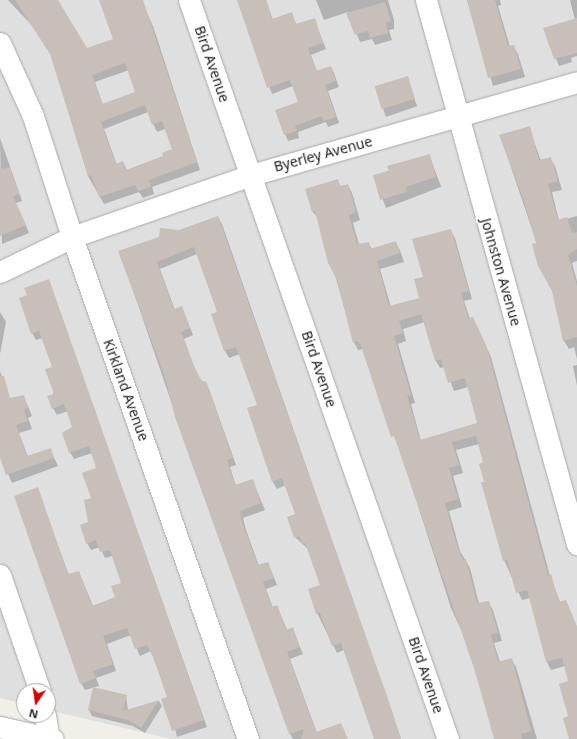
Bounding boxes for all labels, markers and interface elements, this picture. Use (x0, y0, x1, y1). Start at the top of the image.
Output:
street label: Bird Avenue (191, 24, 233, 104)
street label: Byerley Avenue (272, 133, 374, 175)
street label: Johnston Avenue (478, 216, 524, 328)
street label: Bird Avenue (298, 329, 340, 409)
street label: Kirkland Avenue (100, 337, 152, 443)
street label: Bird Avenue (405, 635, 447, 715)
north arrow (16, 683, 56, 723)
text: N (27, 706, 39, 723)

